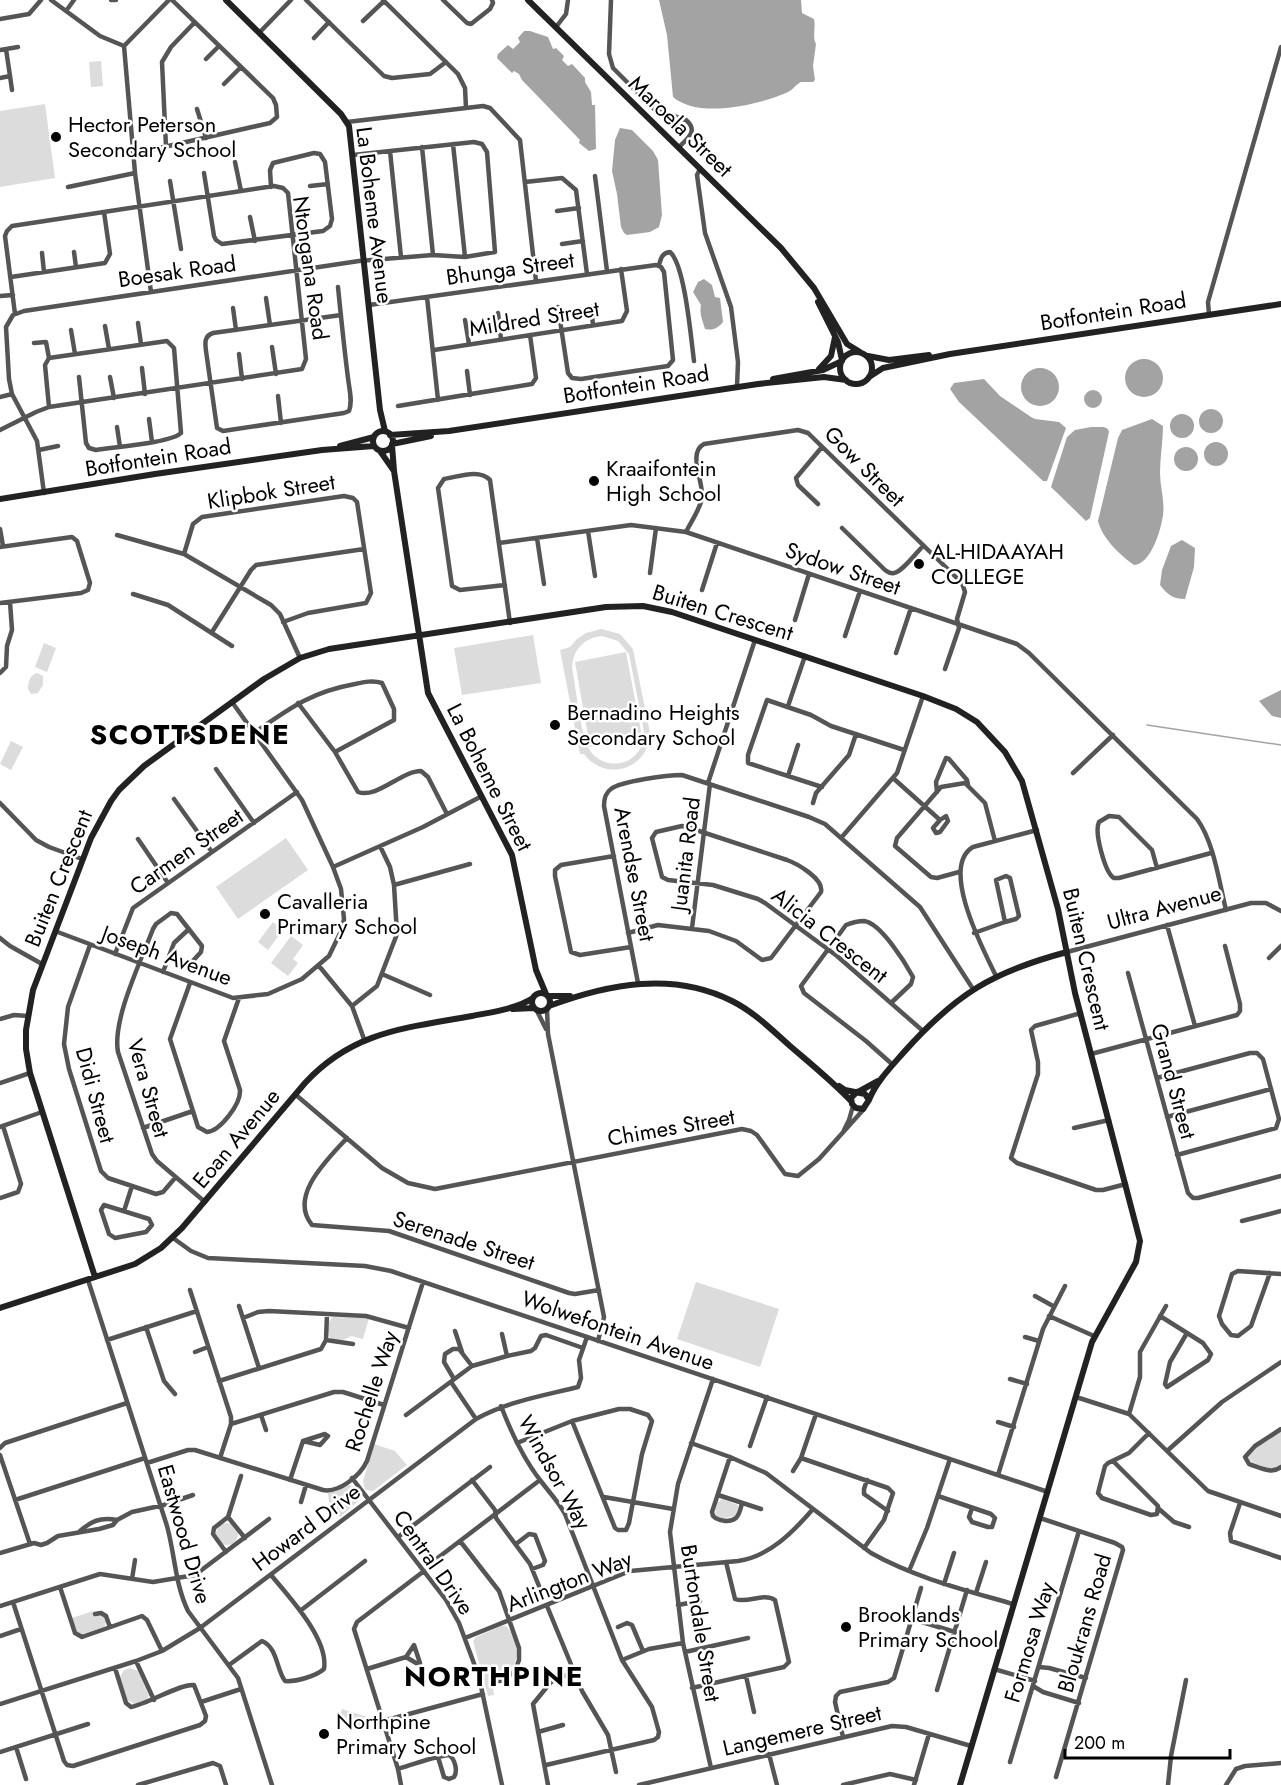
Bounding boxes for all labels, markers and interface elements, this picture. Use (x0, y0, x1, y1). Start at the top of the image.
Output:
street label: Maroela Street (622, 68, 741, 184)
place label: Hector Peterson Secondary School (68, 108, 236, 165)
street label: La Boheme Avenue (348, 125, 402, 305)
marker: Hector Peterson Secondary School (49, 130, 63, 144)
street label: Ntongana Road (285, 194, 337, 342)
street label: Bhunga Street (444, 243, 577, 293)
street label: Boesak Road (116, 247, 238, 295)
street label: Botfontein Road (1038, 284, 1188, 338)
street label: Mildred Street (467, 292, 602, 344)
street label: Botfontein Road (561, 357, 711, 411)
street label: Gow Street (817, 418, 913, 514)
street label: Botfontein Road (83, 430, 233, 484)
place label: Kraaifontein High School (606, 452, 721, 509)
street label: Klipbok Street (205, 465, 338, 517)
marker: Kraaifontein High School (587, 474, 601, 488)
street label: Sydow Street (781, 533, 906, 603)
place label: AL-HIDAAYAH COLLEGE (931, 535, 1064, 592)
marker: AL-HIDAAYAH COLLEGE (912, 557, 926, 571)
street label: Buiten Crescent (649, 575, 798, 649)
place label: Bernadino Heights Secondary School (567, 696, 740, 753)
street label: La Boheme Street (439, 698, 541, 857)
district label: SCOTTSDENE (90, 714, 290, 755)
marker: Bernadino Heights Secondary School (548, 718, 562, 732)
street label: Juanita Road (662, 795, 708, 916)
street label: Carmen Street (123, 800, 250, 902)
street label: Buiten Crescent (16, 804, 100, 951)
street label: Arendse Street (606, 804, 664, 945)
street label: Ultra Avenue (1103, 876, 1225, 938)
street label: Alicia Crescent (765, 879, 896, 991)
place label: Cavalleria Primary School (277, 885, 417, 942)
street label: Buiten Crescent (1055, 885, 1119, 1034)
marker: Cavalleria Primary School (258, 907, 272, 921)
street label: Joseph Avenue (94, 916, 237, 993)
street label: Grand Street (1143, 1020, 1205, 1143)
street label: Vera Street (120, 1035, 179, 1142)
street label: Didi Street (68, 1044, 124, 1147)
street label: Eoan Avenue (185, 1081, 287, 1195)
street label: Chimes Street (605, 1100, 738, 1154)
street label: Serenade Street (389, 1202, 540, 1278)
street label: Wolwefontein Avenue (517, 1282, 719, 1378)
street label: Rochelle Way (336, 1326, 406, 1456)
street label: Windsor Way (510, 1409, 600, 1535)
street label: Eastwood Drive (150, 1461, 220, 1607)
street label: Howard Drive (245, 1476, 367, 1578)
street label: Central Drive (386, 1503, 482, 1621)
street label: Arlington Way (502, 1542, 637, 1620)
street label: Burtondale Street (673, 1542, 729, 1705)
street label: Bloukrans Road (1049, 1550, 1119, 1696)
street label: Formosa Way (995, 1577, 1063, 1706)
place label: Brooklands Primary School (858, 1598, 998, 1655)
marker: Brooklands Primary School (839, 1620, 853, 1634)
district label: NORTHPINE (404, 1656, 584, 1697)
street label: Langemere Street (719, 1696, 885, 1764)
place label: Northpine Primary School (336, 1705, 476, 1762)
scale bar (1065, 1722, 1230, 1760)
marker: Northpine Primary School (317, 1727, 331, 1741)
text: 200 m (1074, 1730, 1125, 1756)

